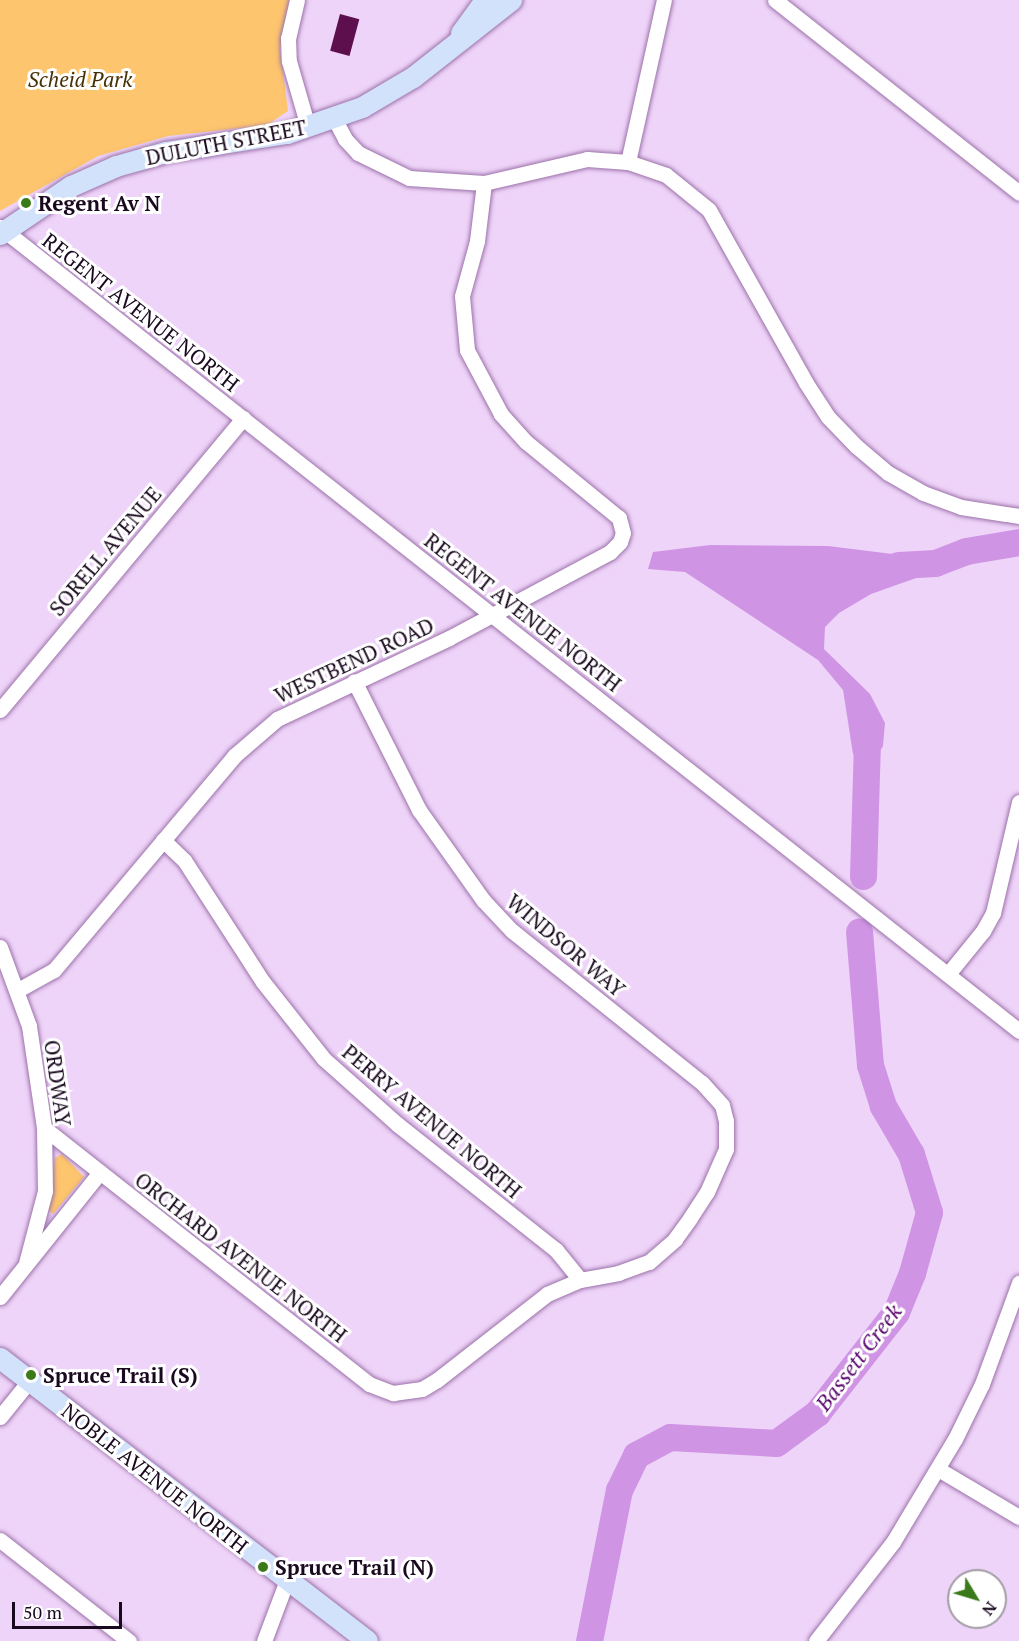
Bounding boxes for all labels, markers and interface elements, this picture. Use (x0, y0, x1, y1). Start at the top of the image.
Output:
park label: Scheid Park (28, 66, 132, 92)
street label: DULUTH STREET (144, 114, 308, 170)
place label: Regent Av N (38, 190, 161, 216)
marker: Regent Av N (19, 196, 33, 210)
street label: REGENT AVENUE NORTH (38, 227, 244, 397)
street label: SORELL AVENUE (44, 481, 166, 621)
street label: REGENT AVENUE NORTH (420, 527, 626, 697)
street label: WESTBEND ROAD (270, 612, 438, 708)
street label: WINDSOR WAY (502, 888, 630, 1002)
street label: ORDWAY (39, 1038, 77, 1128)
street label: PERRY AVENUE NORTH (337, 1039, 527, 1203)
street label: ORCHARD AVENUE NORTH (130, 1166, 352, 1348)
water label: Bassett Creek (809, 1298, 907, 1416)
place label: Spruce Trail (S) (43, 1362, 198, 1388)
marker: Spruce Trail (S) (24, 1368, 38, 1382)
street label: NOBLE AVENUE NORTH (57, 1397, 253, 1559)
place label: Spruce Trail (N) (275, 1554, 434, 1580)
marker: Spruce Trail (N) (256, 1560, 270, 1574)
north arrow (947, 1569, 1007, 1629)
scale bar (15, 1590, 124, 1628)
text: N (977, 1597, 1002, 1620)
text: 50 m (23, 1600, 62, 1624)

